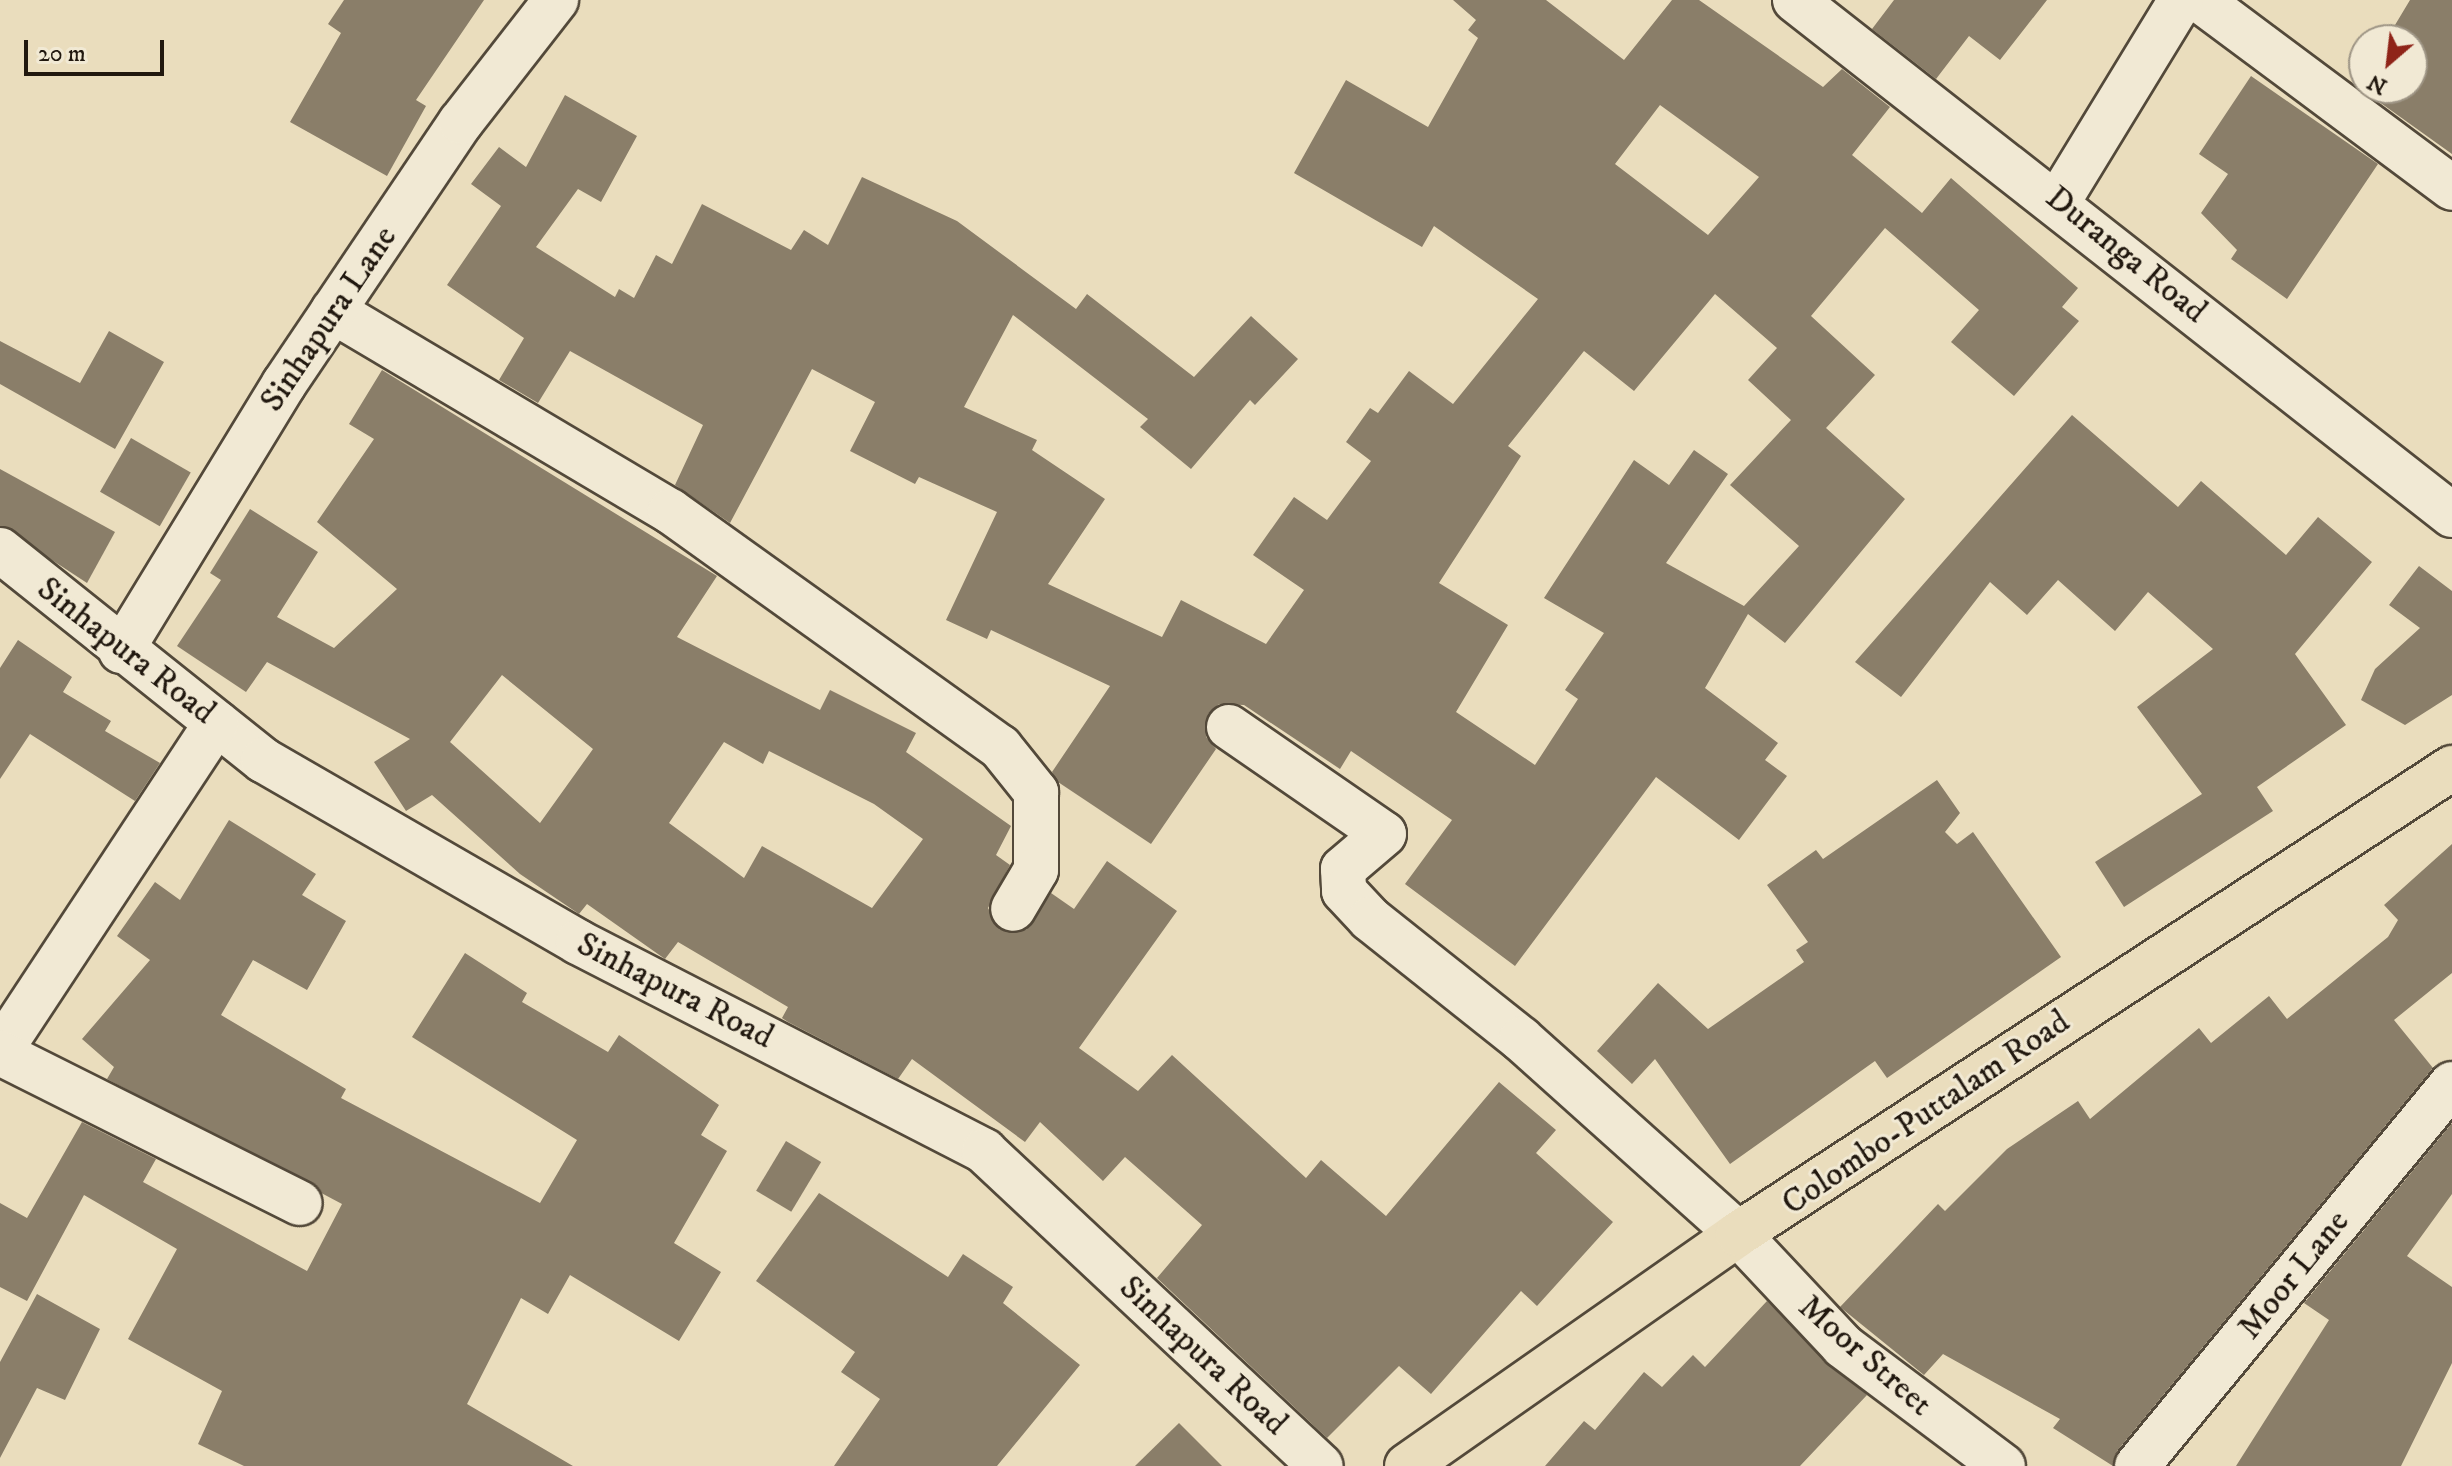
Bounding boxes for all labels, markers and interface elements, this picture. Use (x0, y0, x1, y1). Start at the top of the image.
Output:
scale bar (28, 24, 168, 74)
north arrow (2348, 24, 2428, 104)
text: 20 m (38, 39, 86, 69)
text: N (2363, 68, 2392, 100)
street label: Duranga Road (2037, 178, 2215, 332)
street label: Sinhapura Lane (252, 218, 406, 420)
street label: Sinhapura Road (29, 569, 223, 733)
street label: Sinhapura Road (570, 924, 780, 1058)
street label: Colombo-Puttalam Road (1775, 1002, 2077, 1224)
street label: Moor Lane (2230, 1202, 2358, 1348)
street label: Sinhapura Road (1111, 1268, 1295, 1444)
street label: Moor Street (1790, 1287, 1940, 1425)

